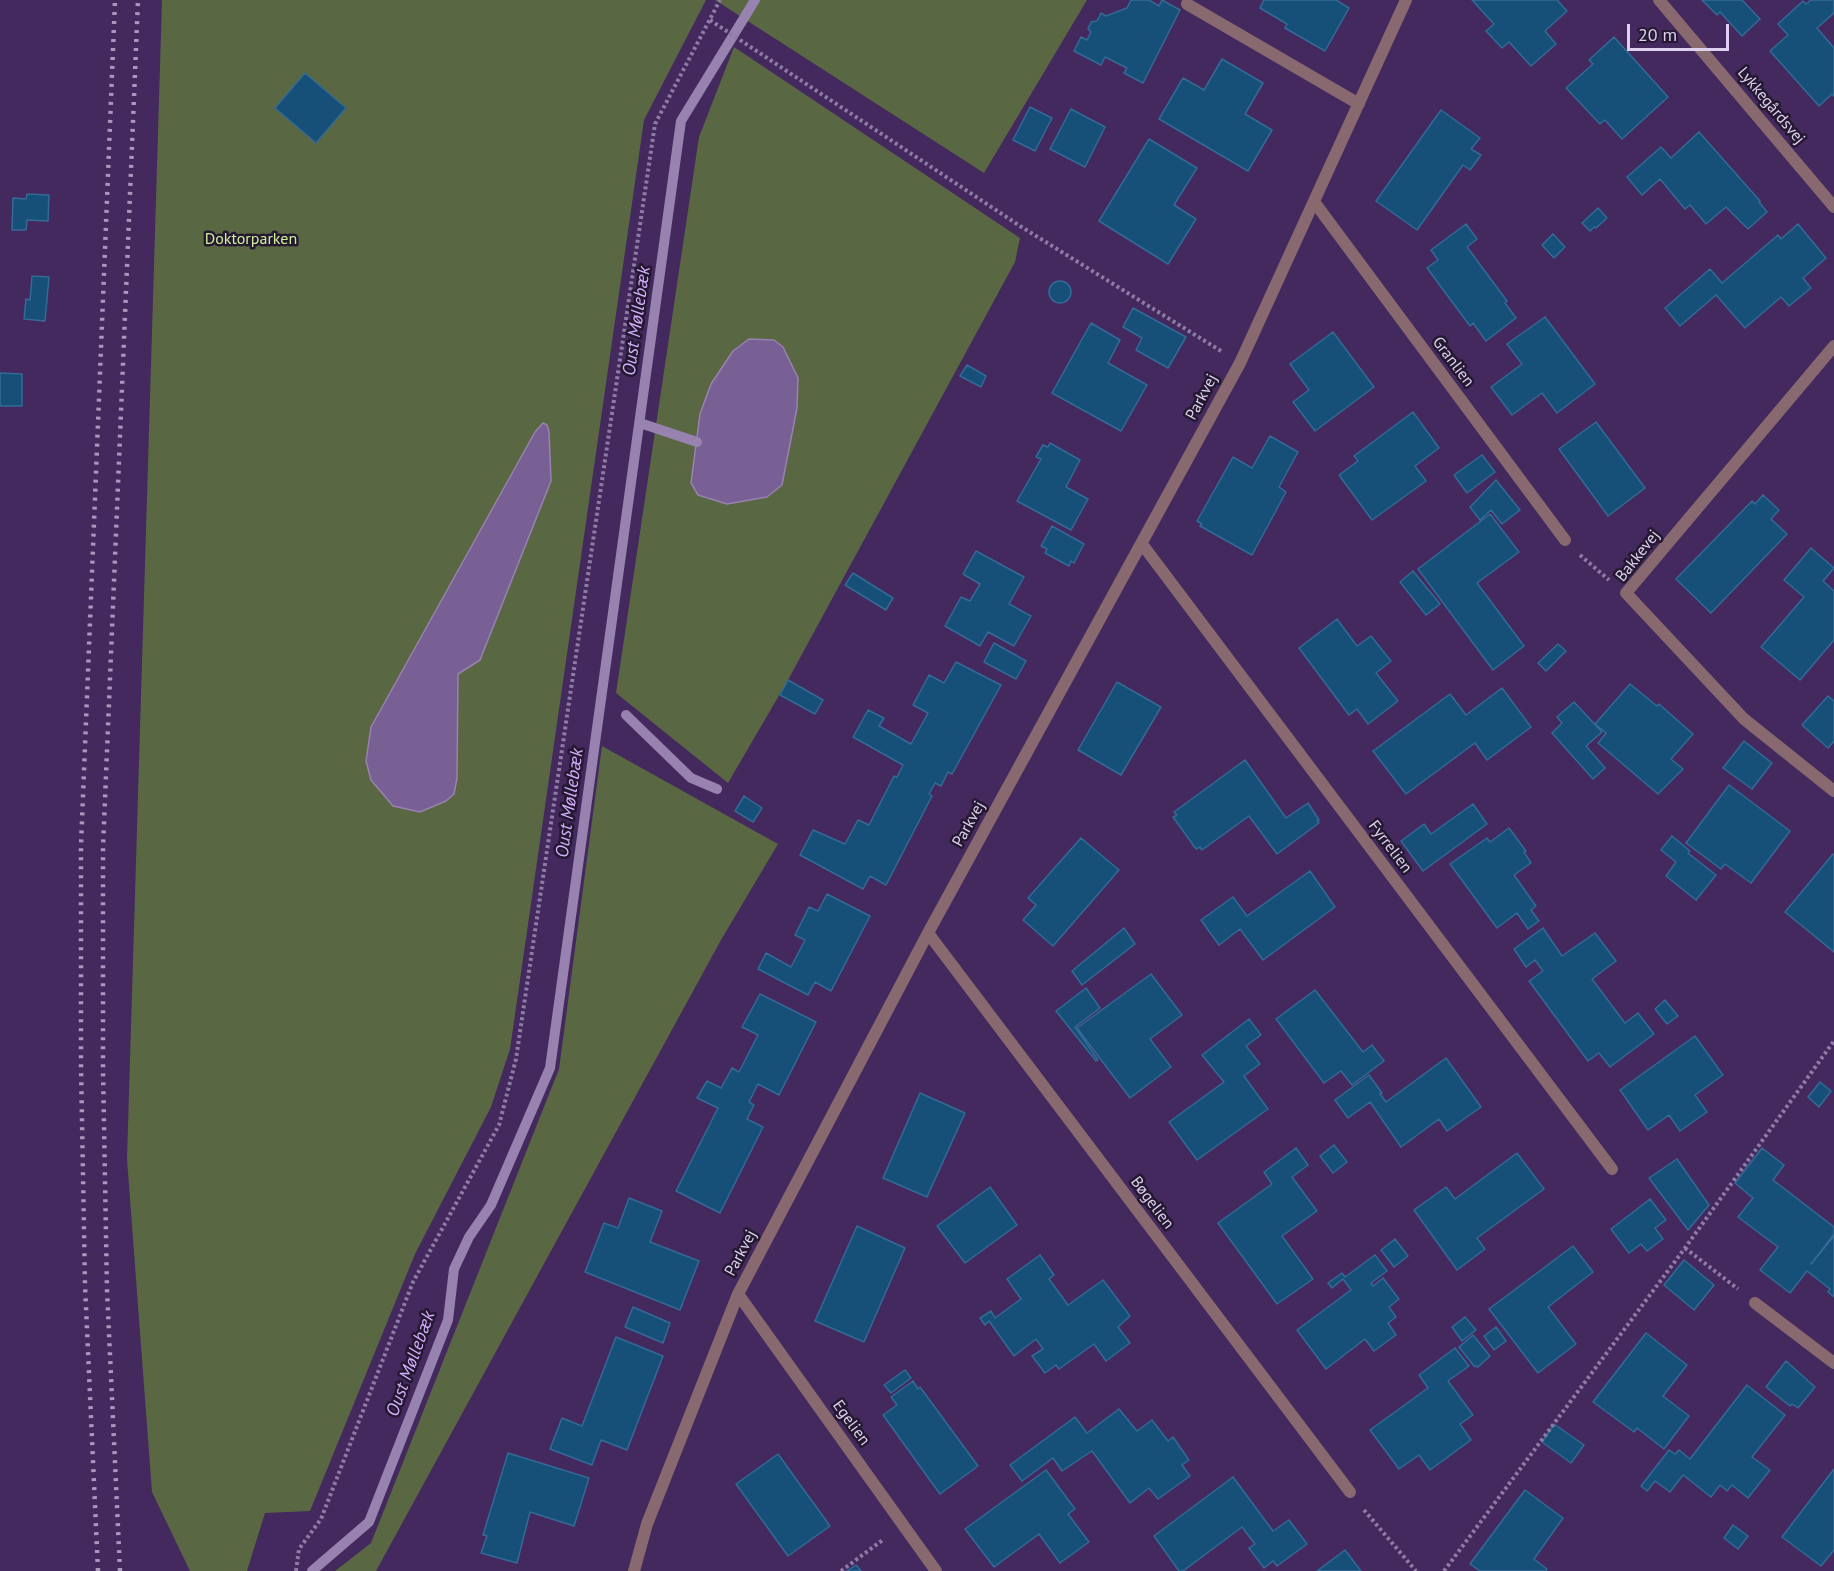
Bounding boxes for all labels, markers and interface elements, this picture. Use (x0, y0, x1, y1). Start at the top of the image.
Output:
scale bar (1630, 12, 1732, 50)
text: 20 m (1638, 23, 1677, 46)
street label: Lykkegårdsvej (1733, 64, 1809, 148)
park label: Doktorparken (205, 229, 297, 249)
water label: Oust Møllebæk (619, 265, 655, 377)
street label: Granlien (1428, 333, 1478, 391)
street label: Parkvej (1182, 371, 1222, 423)
street label: Bakkevej (1612, 526, 1664, 586)
water label: Oust Møllebæk (552, 747, 588, 859)
street label: Parkvej (949, 798, 989, 850)
street label: Fyrrelien (1364, 817, 1416, 877)
street label: Bøgelien (1126, 1173, 1178, 1233)
street label: Parkvej (721, 1227, 761, 1279)
water label: Oust Møllebæk (382, 1309, 440, 1419)
street label: Egelien (828, 1397, 874, 1449)

